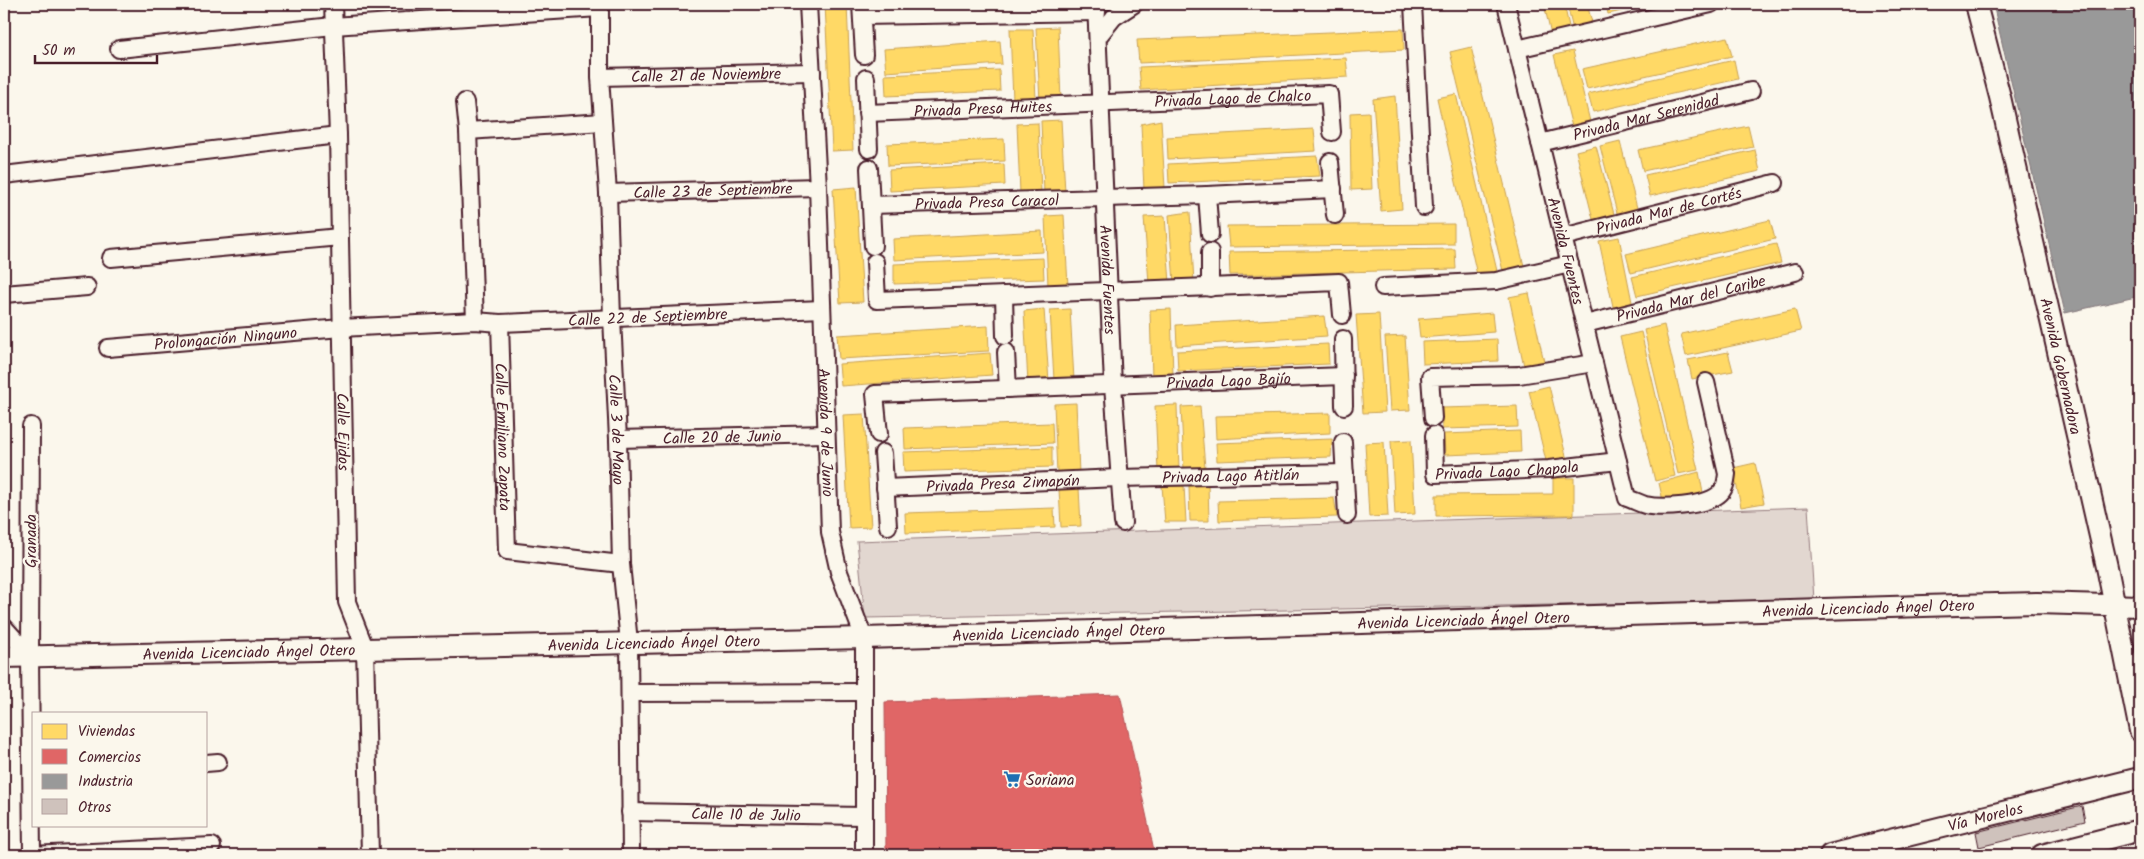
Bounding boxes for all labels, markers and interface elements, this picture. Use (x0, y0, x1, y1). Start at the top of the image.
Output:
scale bar (35, 32, 158, 64)
text: 50 m (42, 39, 76, 63)
street label: Calle 21 de Noviembre (630, 62, 782, 90)
street label: Privada Lago de Chalco (1154, 84, 1312, 115)
street label: Privada Mar Serenidad (1570, 88, 1723, 148)
street label: Privada Presa Huites (913, 94, 1053, 125)
street label: Calle 23 de Septiembre (633, 177, 793, 206)
street label: Privada Mar de Cortés (1593, 181, 1745, 242)
street label: Privada Presa Caracol (915, 188, 1060, 218)
street label: Avenida Fuentes (1540, 195, 1590, 308)
street label: Avenida Fuentes (1092, 224, 1122, 335)
street label: Privada Mar del Caribe (1614, 269, 1769, 330)
street label: Avenida Gobernadora (2032, 295, 2088, 437)
street label: Calle 22 de Septiembre (568, 302, 728, 334)
street label: Prolongación Ninguno (153, 321, 298, 358)
street label: Calle Emiliano Zapata (487, 362, 517, 511)
street label: Privada Lago Bajío (1166, 367, 1291, 397)
street label: Avenida 9 de Junio (810, 368, 840, 497)
street label: Calle 3 de Mayo (601, 374, 630, 485)
street label: Calle Ejidos (329, 393, 355, 471)
street label: Calle 20 de Junio (662, 424, 782, 452)
street label: Privada Lago Chapala (1435, 455, 1580, 488)
street label: Privada Lago Atitlán (1162, 463, 1300, 491)
street label: Privada Presa Zimapán (926, 469, 1080, 500)
street label: Granada (19, 514, 44, 568)
street label: Avenida Licenciado Ángel Otero (1762, 594, 1975, 625)
street label: Avenida Licenciado Ángel Otero (1357, 606, 1570, 637)
street label: Avenida Licenciado Ángel Otero (952, 618, 1165, 649)
street label: Avenida Licenciado Ángel Otero (547, 629, 760, 659)
street label: Avenida Licenciado Ángel Otero (142, 638, 356, 668)
legend (32, 712, 208, 826)
text: Viviendas (78, 720, 136, 744)
text: Comercios (78, 746, 141, 770)
place label: Soriana (1026, 768, 1074, 793)
supermarket icon: Soriana (1002, 769, 1022, 789)
text: Industria (78, 770, 133, 794)
text: Otros (78, 796, 112, 820)
street label: Vía Morelos (1945, 796, 2026, 839)
street label: Calle 10 de Julio (691, 802, 801, 829)

